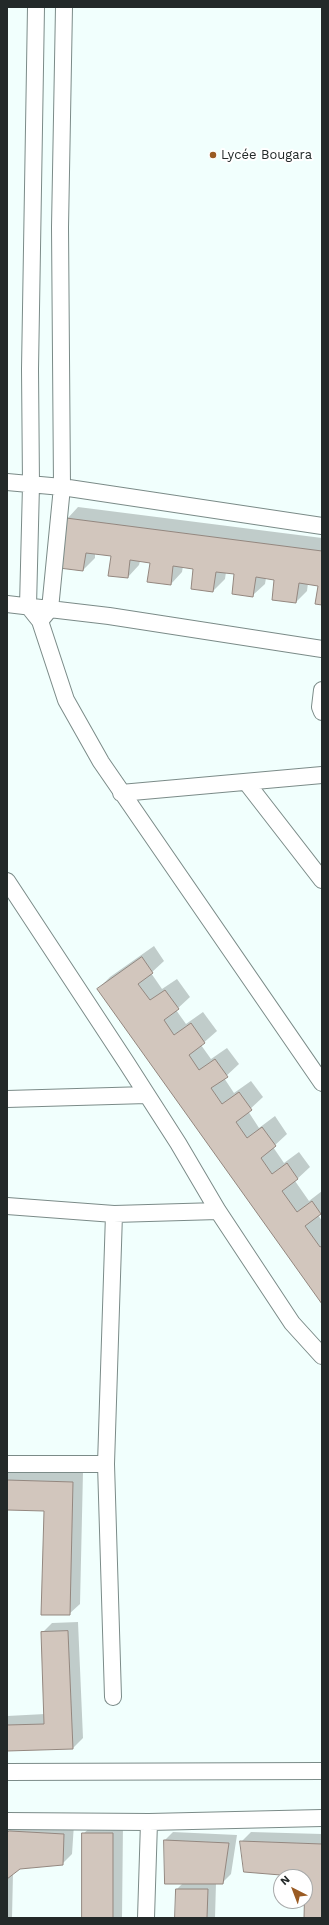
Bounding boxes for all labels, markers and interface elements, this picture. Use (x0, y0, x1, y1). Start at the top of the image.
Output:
place label: Lycée Bougara (221, 147, 312, 163)
marker: Lycée Bougara (208, 150, 218, 160)
north arrow (273, 1869, 313, 1909)
text: N (278, 1873, 293, 1888)

